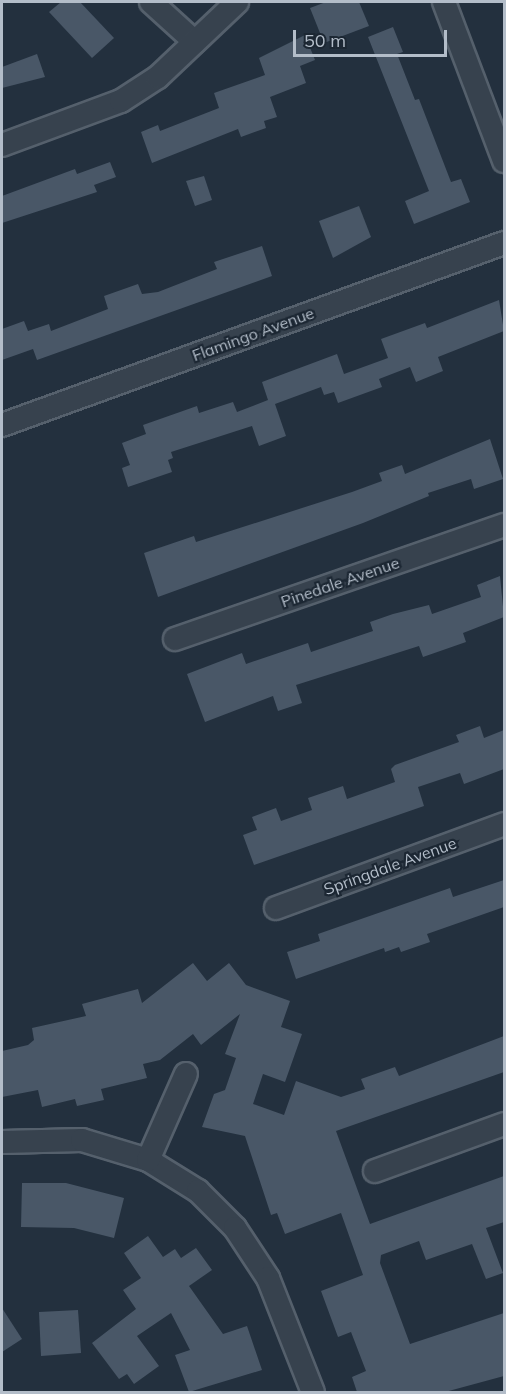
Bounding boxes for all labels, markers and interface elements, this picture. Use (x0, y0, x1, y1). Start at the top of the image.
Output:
scale bar (296, 18, 450, 56)
text: 50 m (304, 29, 346, 52)
street label: Flamingo Avenue (189, 303, 317, 365)
street label: Pinedale Avenue (278, 553, 402, 611)
street label: Springdale Avenue (321, 833, 459, 899)

